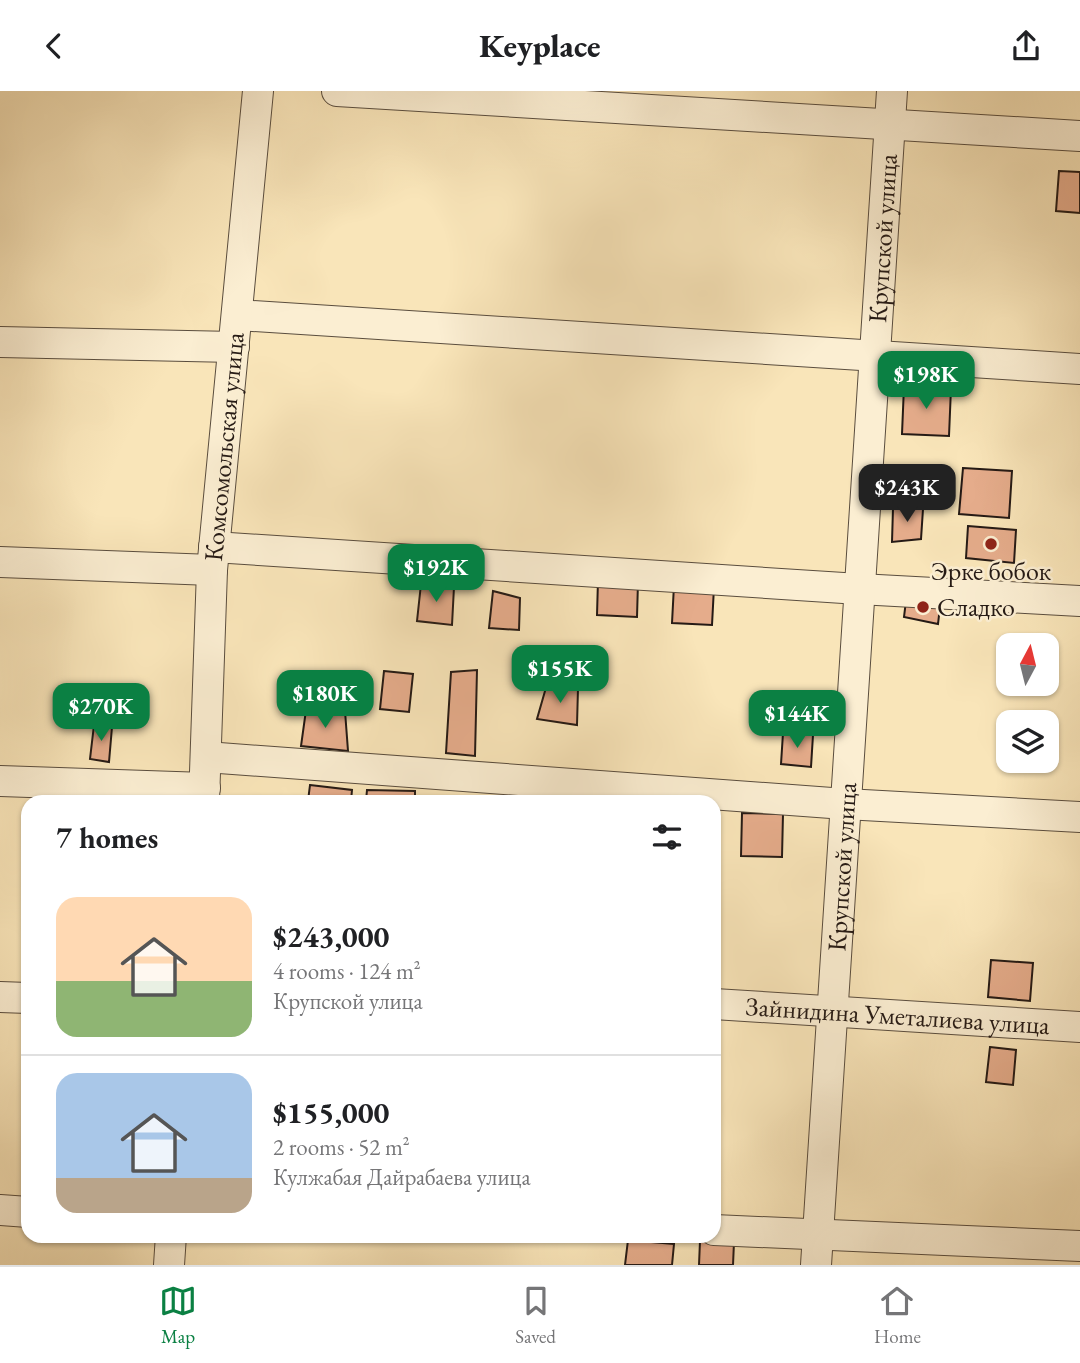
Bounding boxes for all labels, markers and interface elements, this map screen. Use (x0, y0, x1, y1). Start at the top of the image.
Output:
text: Keyplace (479, 25, 601, 67)
icon: back (35, 27, 73, 65)
icon: share (1007, 27, 1045, 65)
street label: Крупской улица (860, 152, 905, 324)
street label: Комсомольская улица (196, 330, 252, 563)
pin: $198K (877, 351, 975, 411)
text: $198K (894, 359, 958, 389)
pin: $243K (858, 465, 956, 524)
text: $243K (875, 472, 939, 502)
marker: Эрке бобок (983, 536, 999, 552)
pin: $192K (387, 545, 485, 604)
text: $192K (404, 552, 468, 582)
place label: Эрке бобок (931, 554, 1052, 588)
place label: Сладко (937, 590, 1015, 624)
marker: Сладко (915, 599, 931, 615)
north arrow (996, 633, 1059, 697)
map controls (996, 633, 1059, 773)
pin: $155K (511, 645, 609, 705)
text: $155K (528, 653, 592, 683)
pin: $180K (276, 671, 374, 730)
text: $180K (293, 678, 357, 708)
pin: $270K (52, 683, 150, 743)
text: $270K (69, 691, 133, 721)
pin: $144K (748, 691, 846, 750)
text: $144K (765, 698, 829, 728)
button: layers (996, 710, 1059, 773)
street label: Крупской улица (819, 781, 864, 952)
text: 7 homes (56, 818, 158, 857)
icon: filters (648, 818, 686, 856)
text: $243,000 (273, 917, 389, 956)
icon: home (112, 925, 196, 1009)
text: 4 rooms · 124 m² (273, 956, 421, 986)
text: Крупской улица (273, 986, 423, 1016)
street label: Зайнидина Уметалиева улица (744, 989, 1051, 1042)
text: $155,000 (273, 1093, 389, 1132)
icon: home (112, 1101, 196, 1185)
text: 2 rooms · 52 m² (273, 1132, 410, 1162)
text: Кулжабая Дайрабаева улица (273, 1162, 531, 1192)
tab: Map (159, 1282, 197, 1349)
tab: Saved (515, 1282, 556, 1349)
tab: Home (874, 1282, 921, 1349)

